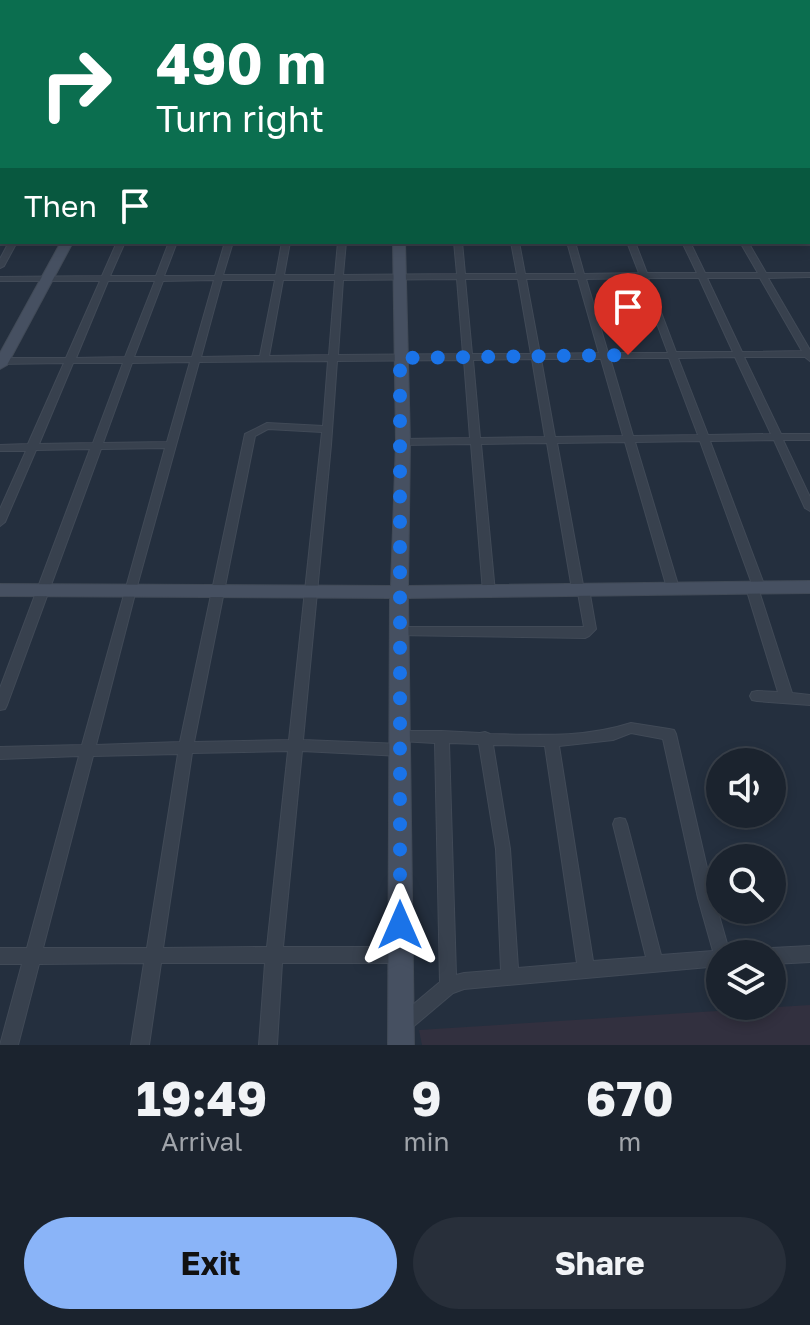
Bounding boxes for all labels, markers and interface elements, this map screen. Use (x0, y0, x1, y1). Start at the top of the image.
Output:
text: 490 m (156, 29, 326, 96)
icon: right (24, 32, 128, 136)
text: Turn right (156, 97, 324, 140)
icon: arrive (113, 184, 157, 228)
text: Then (24, 188, 97, 224)
pin (594, 273, 662, 355)
icon: arrive (606, 285, 650, 329)
map controls (706, 748, 786, 1020)
button: sound (706, 748, 786, 828)
button: search (706, 844, 786, 924)
position arrow (358, 883, 442, 967)
button: layers (706, 940, 786, 1020)
text: 19:49 (136, 1069, 267, 1127)
text: 9 (411, 1069, 442, 1127)
text: 670 (586, 1069, 674, 1127)
text: Arrival (161, 1126, 243, 1157)
text: min (404, 1126, 450, 1157)
text: m (618, 1126, 641, 1157)
button: Exit (24, 1217, 397, 1309)
button: Share (413, 1217, 786, 1309)

